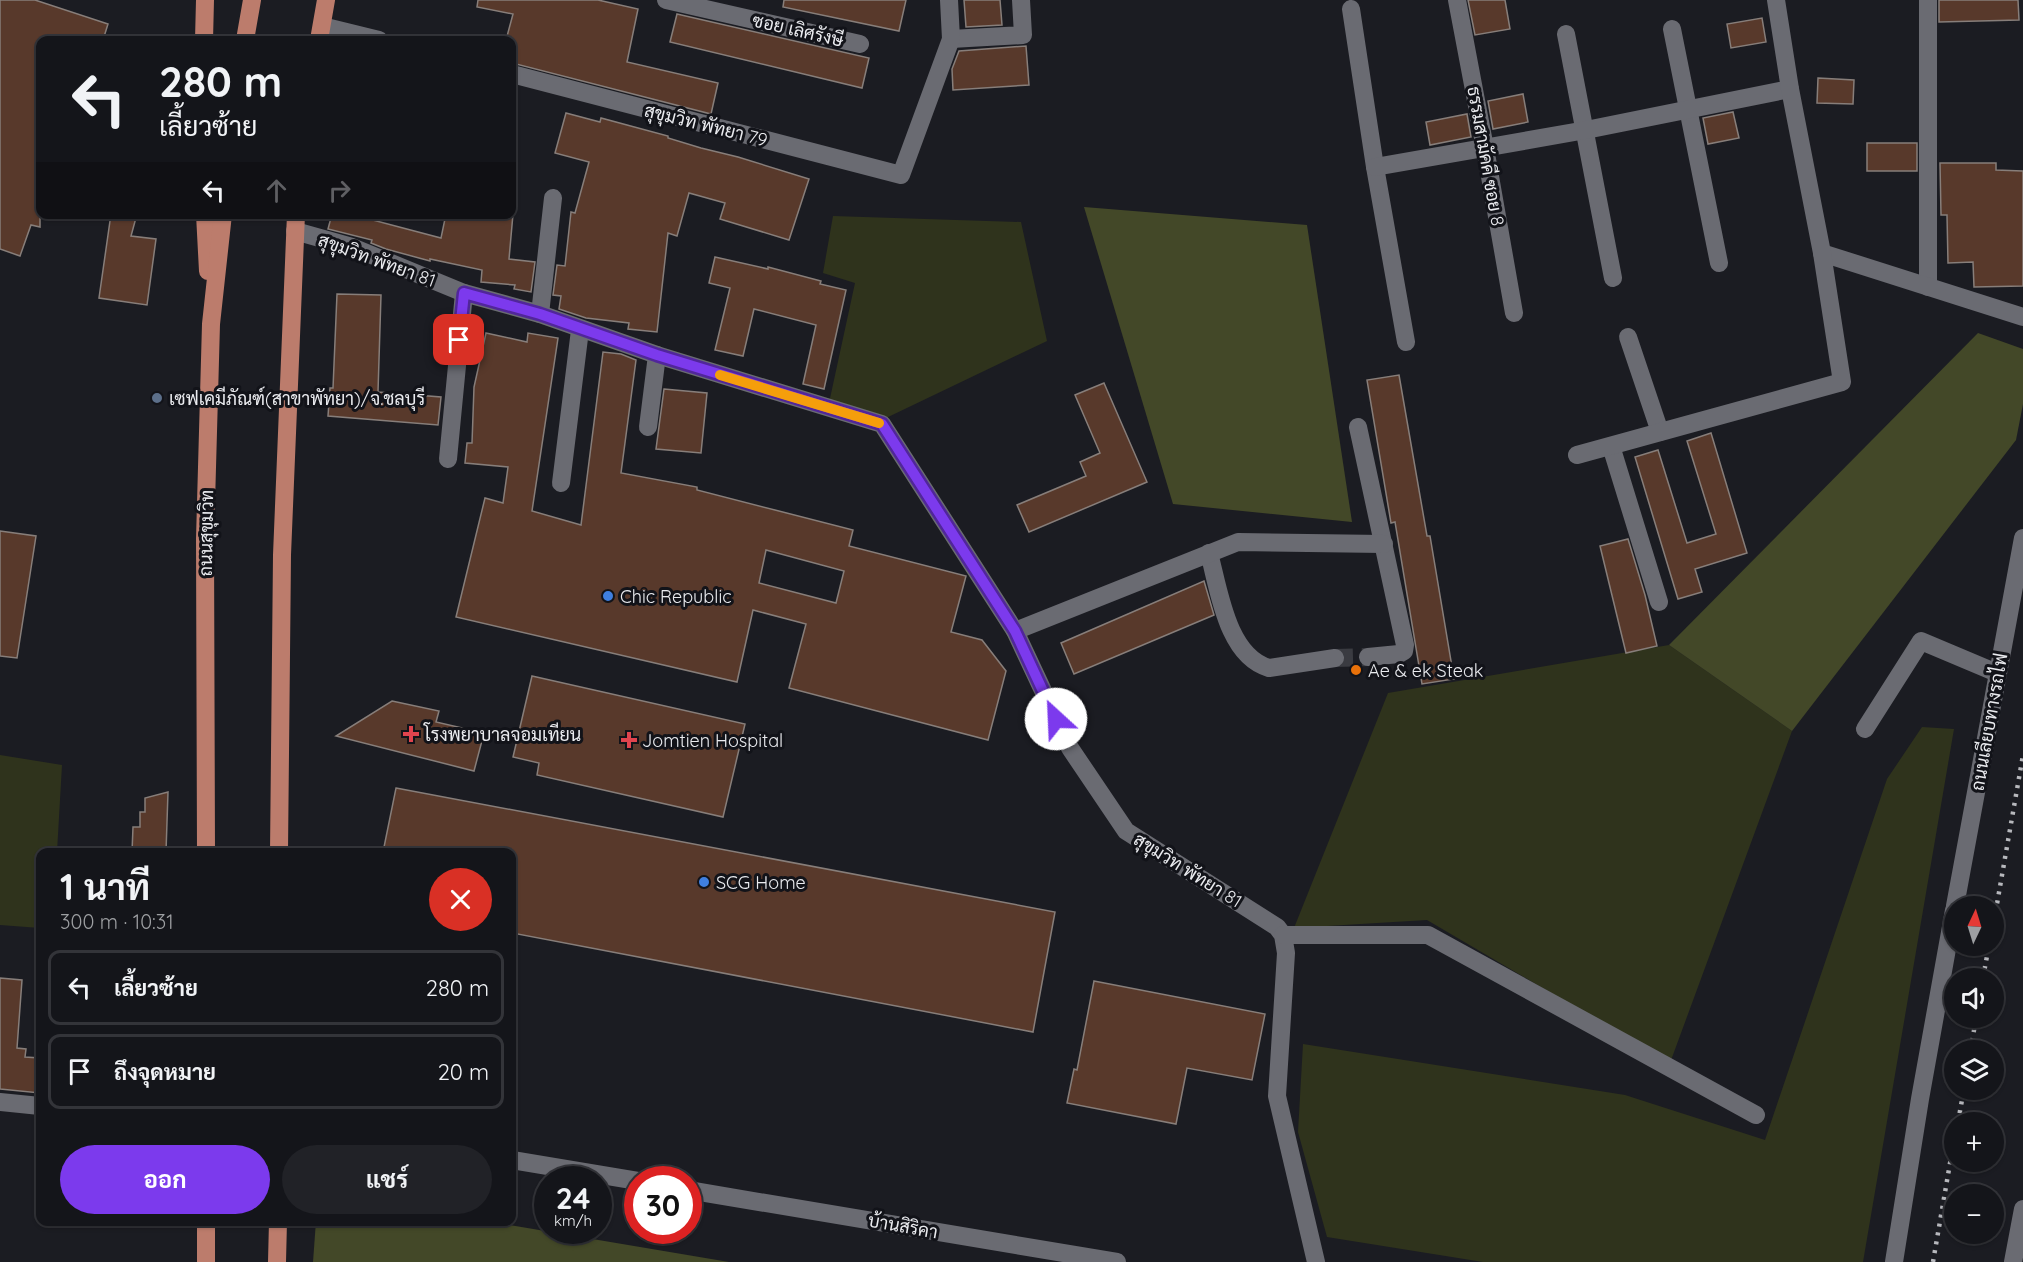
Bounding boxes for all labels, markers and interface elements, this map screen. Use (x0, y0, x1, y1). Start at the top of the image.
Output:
street label: ซอย เลิศรังษี (750, 7, 847, 52)
text: 280 m (159, 55, 282, 108)
icon: left (60, 60, 138, 138)
street label: ธรรมสามัคคี ซอย 8 (1462, 84, 1511, 228)
street label: สุขุมวิท พัทยา 79 (642, 99, 770, 152)
text: เลี้ยวซ้าย (159, 109, 257, 143)
icon: left (197, 174, 230, 207)
icon: ahead (260, 174, 293, 207)
icon: right (323, 174, 356, 207)
street label: สุขุมวิท พัทยา 81 (315, 228, 439, 293)
pin (433, 314, 484, 365)
icon: arrive (442, 323, 475, 356)
place label: เซฟเคมีภัณฑ์(สาขาพัทยา)/จ.ชลบุรี (169, 386, 425, 411)
marker: เซฟเคมีภัณฑ์(สาขาพัทยา)/จ.ชลบุรี (150, 391, 164, 405)
street label: ถนนสุขุมวิท (194, 489, 219, 577)
place label: Chic Republic (620, 585, 732, 608)
marker: Chic Republic (601, 589, 615, 603)
street label: ถนนเลียบทางรถไฟ (1965, 651, 2012, 793)
place label: Ae & ek Steak (1368, 659, 1484, 682)
marker: Ae & ek Steak (1349, 663, 1363, 677)
position arrow (1024, 687, 1088, 751)
place label: โรงพยาบาลจอมเทียน (423, 722, 581, 746)
marker: โรงพยาบาลจอมเทียน (402, 725, 420, 743)
place label: Jomtien Hospital (642, 729, 783, 752)
marker: Jomtien Hospital (620, 731, 638, 749)
street label: สุขุมวิท พัทยา 81 (1129, 828, 1246, 913)
text: 1 นาที (60, 864, 150, 909)
button: close (429, 868, 492, 931)
place label: SCG Home (716, 871, 806, 894)
marker: SCG Home (697, 875, 711, 889)
north arrow (1944, 896, 2004, 956)
map controls (1944, 896, 2004, 1244)
text: 300 m · 10:31 (60, 909, 174, 934)
button: sound (1944, 968, 2004, 1028)
icon: left (63, 971, 96, 1004)
text: เลี้ยวซ้าย (114, 974, 198, 1002)
text: 280 m (426, 974, 489, 1002)
button: layers (1944, 1040, 2004, 1100)
icon: arrive (63, 1055, 96, 1088)
text: ถึงจุดหมาย (114, 1058, 216, 1086)
text: 20 m (438, 1058, 489, 1086)
button: + (1944, 1112, 2004, 1172)
button: ออก (60, 1145, 270, 1214)
button: แชร์ (282, 1145, 492, 1214)
speed limit sign: 30 (624, 1166, 702, 1244)
text: 24 (556, 1179, 590, 1217)
button: − (1944, 1184, 2004, 1244)
street label: บ้านสิริคา (866, 1209, 940, 1243)
text: km/h (554, 1211, 592, 1230)

